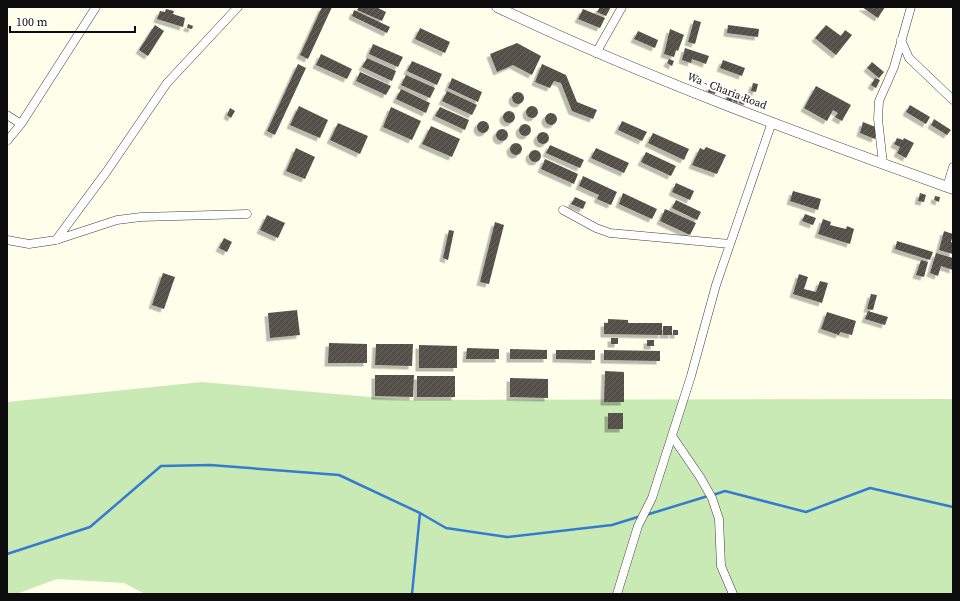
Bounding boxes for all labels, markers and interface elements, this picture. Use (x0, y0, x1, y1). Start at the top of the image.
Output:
scale bar (10, 8, 135, 34)
text: 100 m (16, 14, 48, 30)
street label: Wa - Charia Road (685, 69, 770, 113)

